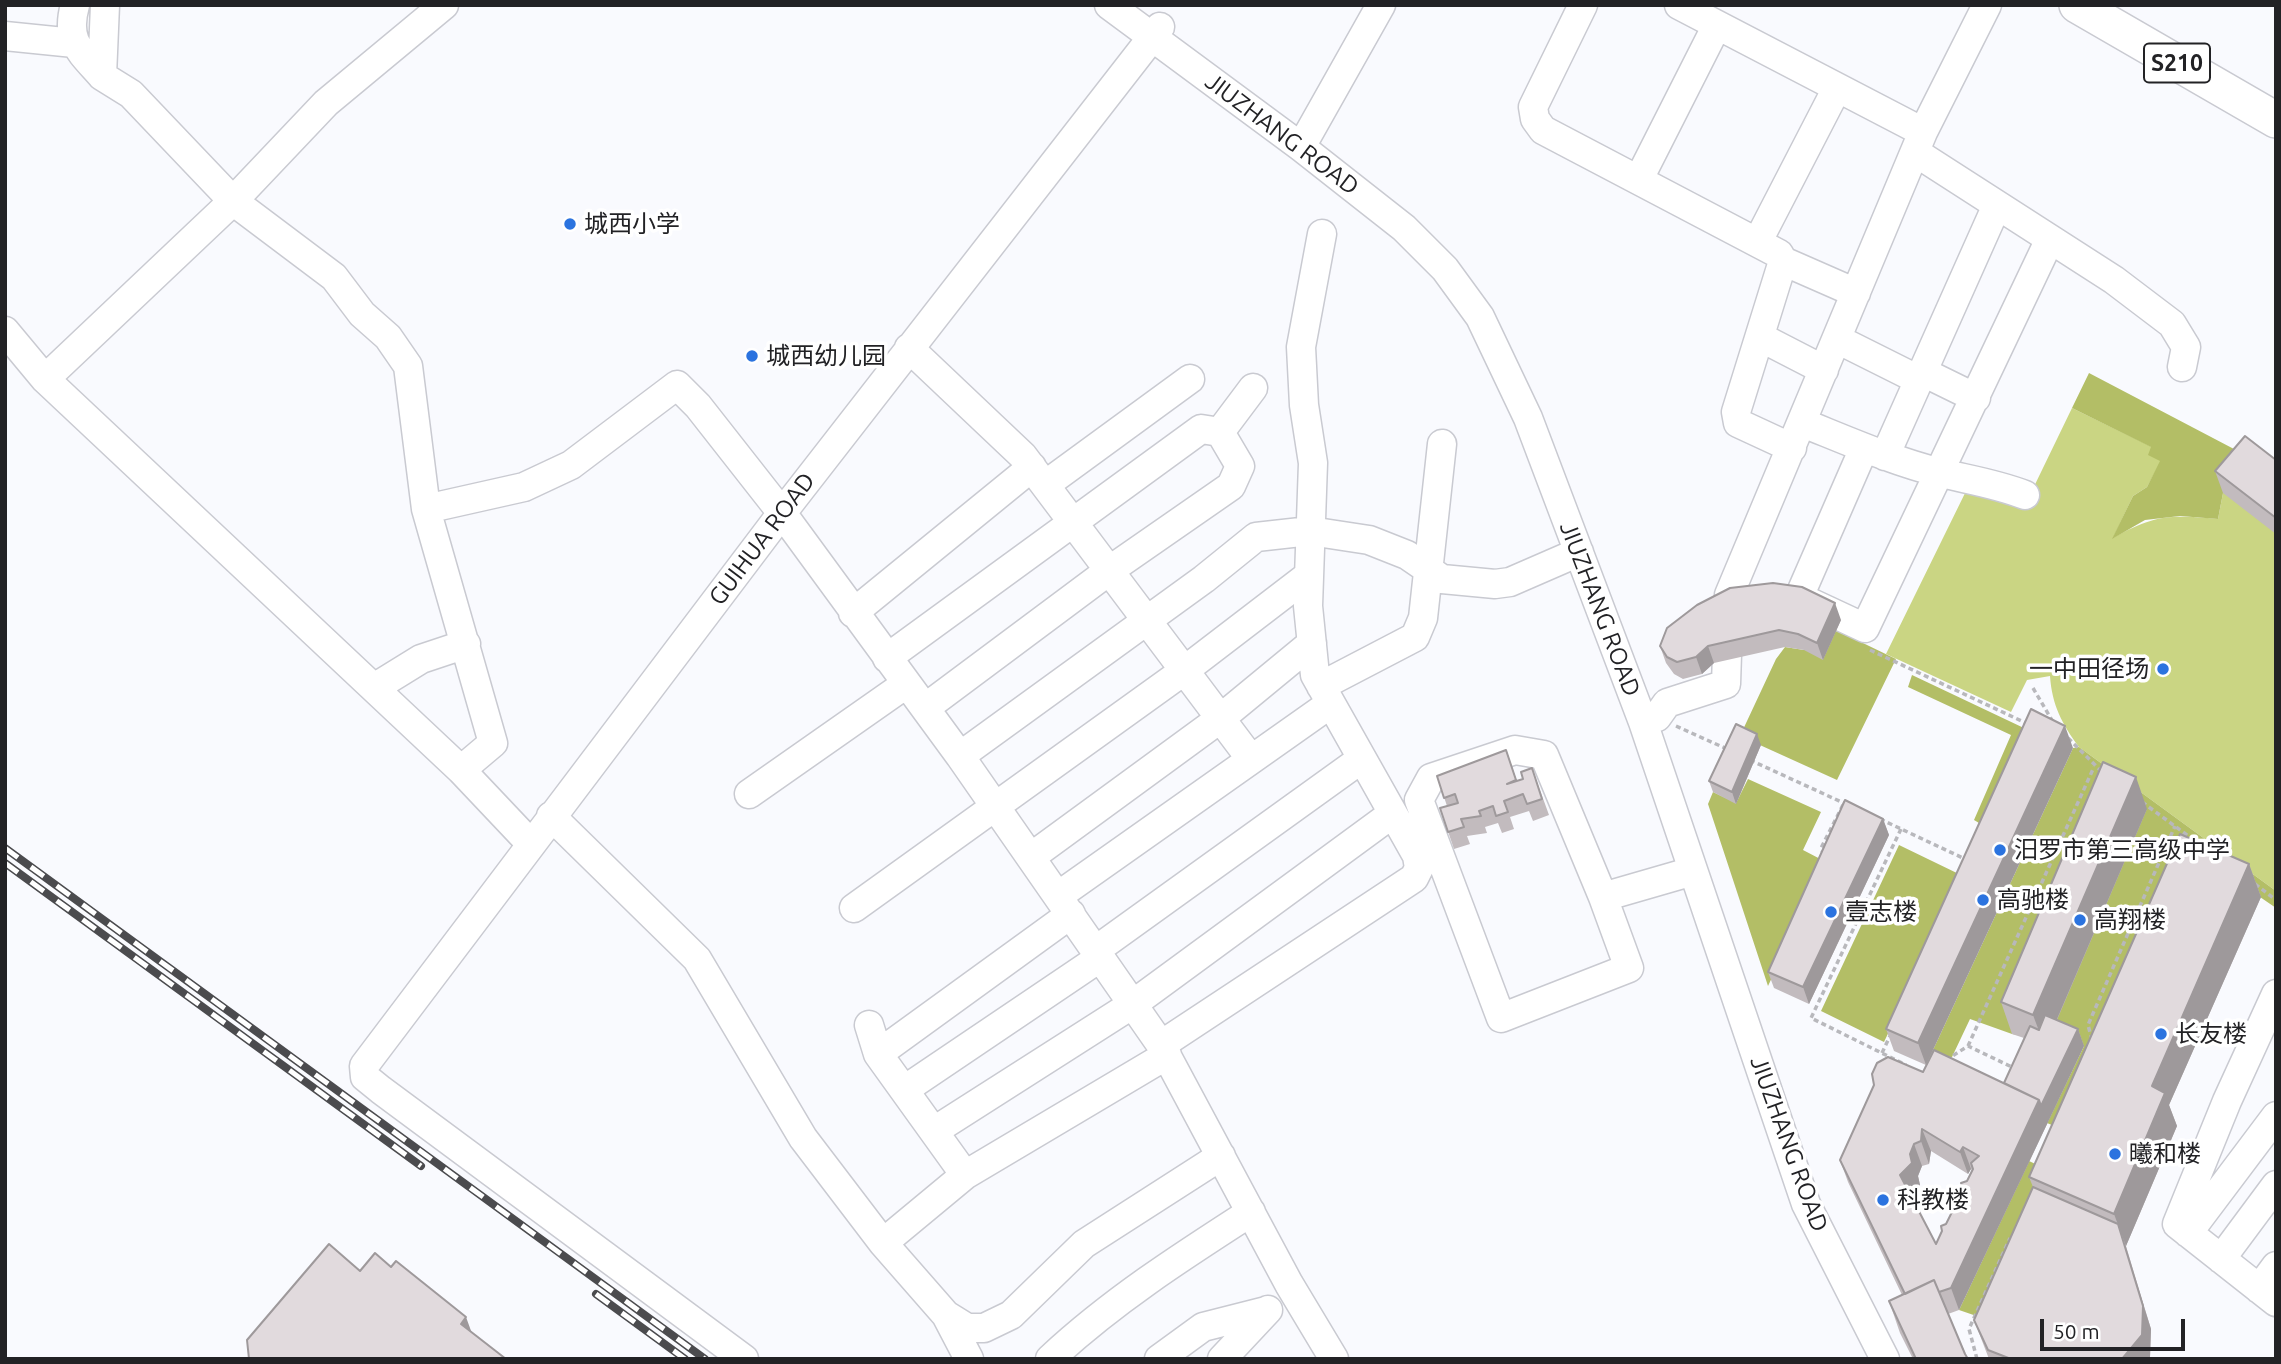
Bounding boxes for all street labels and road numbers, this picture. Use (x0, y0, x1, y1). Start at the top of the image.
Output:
road number: S210 (2144, 44, 2210, 82)
street label: JIUZHANG ROAD (1200, 67, 1364, 201)
street label: GUIHUA ROAD (703, 467, 821, 611)
street label: JIUZHANG ROAD (1553, 518, 1647, 700)
street label: JIUZHANG ROAD (1744, 1052, 1834, 1236)

